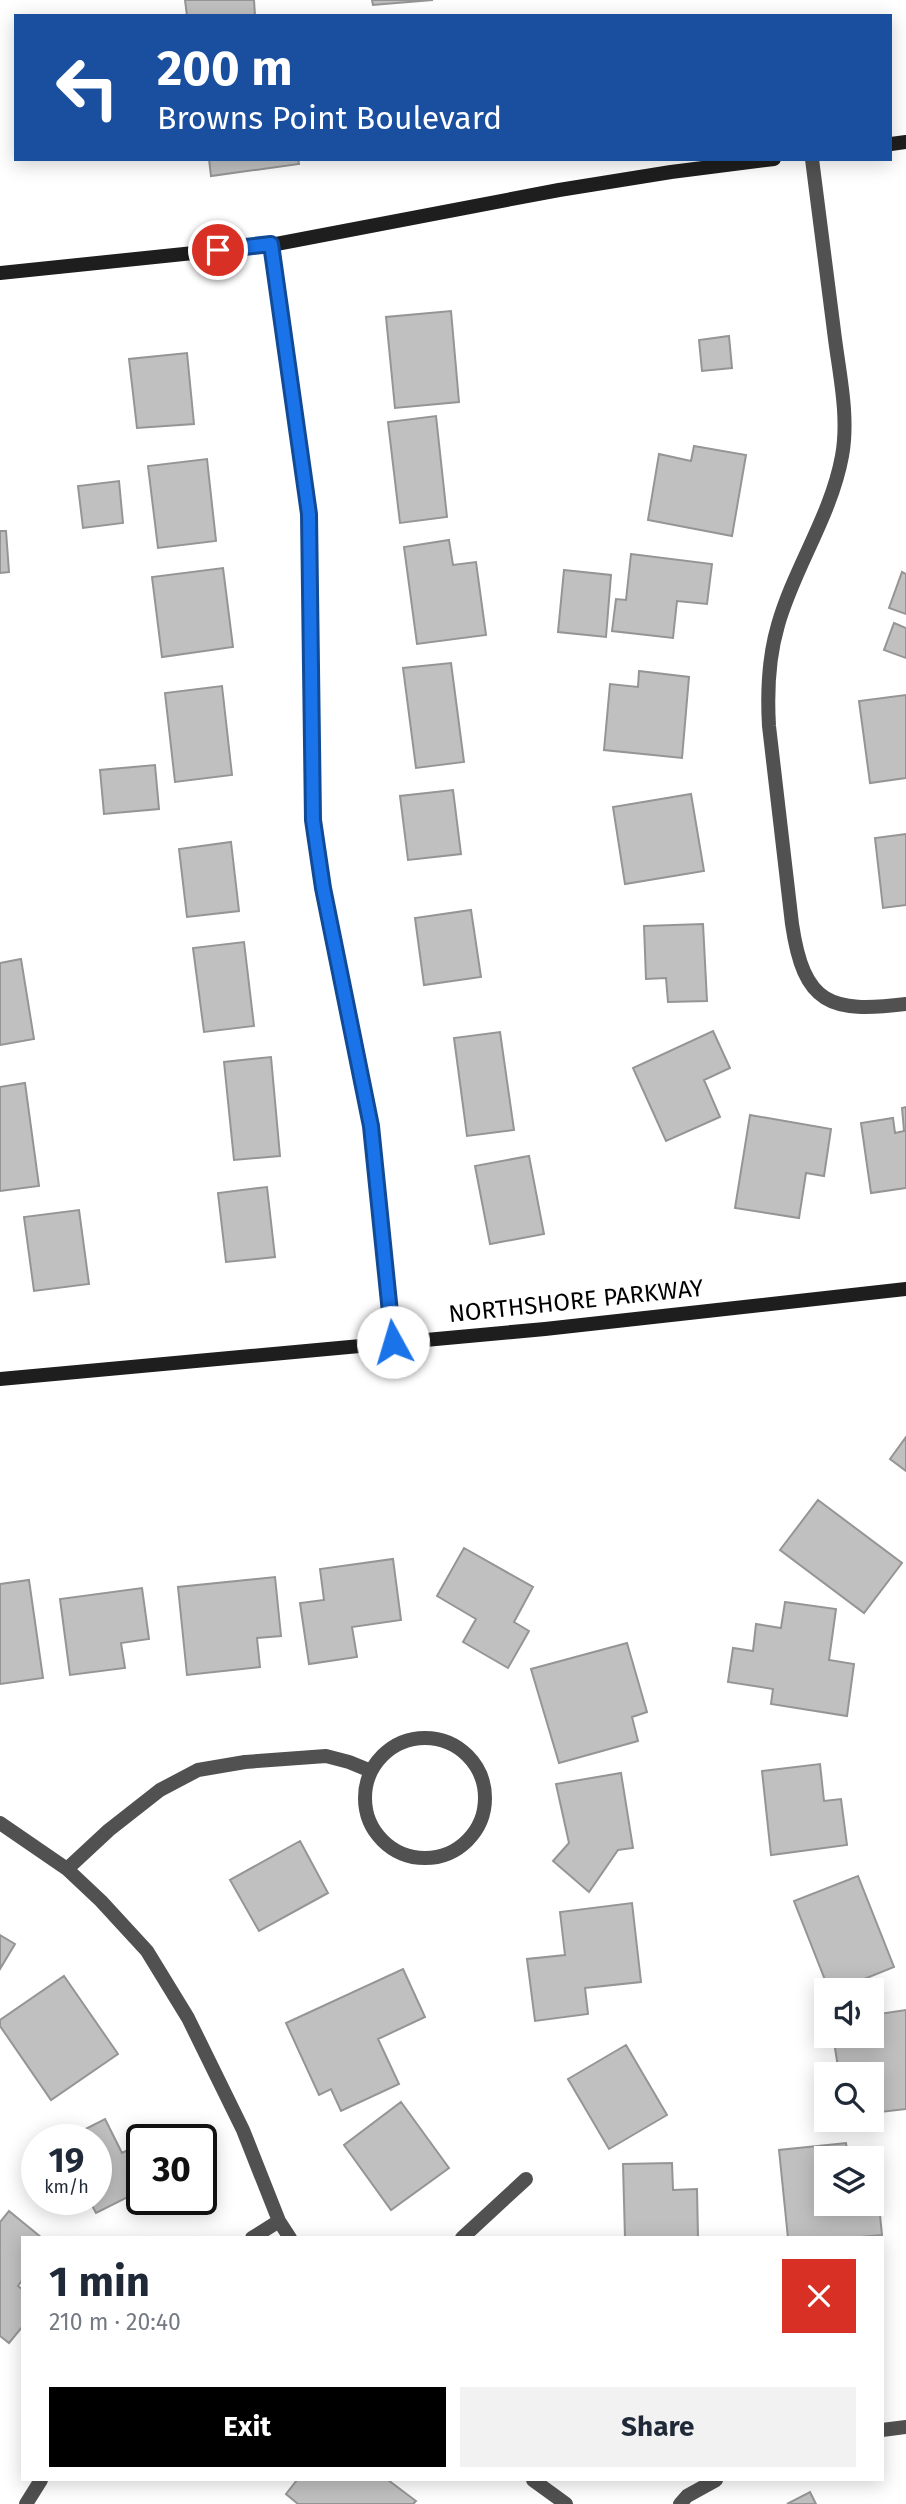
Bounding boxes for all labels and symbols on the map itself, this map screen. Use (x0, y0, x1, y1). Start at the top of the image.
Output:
pin (188, 220, 248, 280)
street label: NORTHSHORE PARKWAY (447, 1274, 706, 1328)
position arrow (356, 1305, 430, 1379)
speed limit sign: 30 (126, 2124, 217, 2215)

